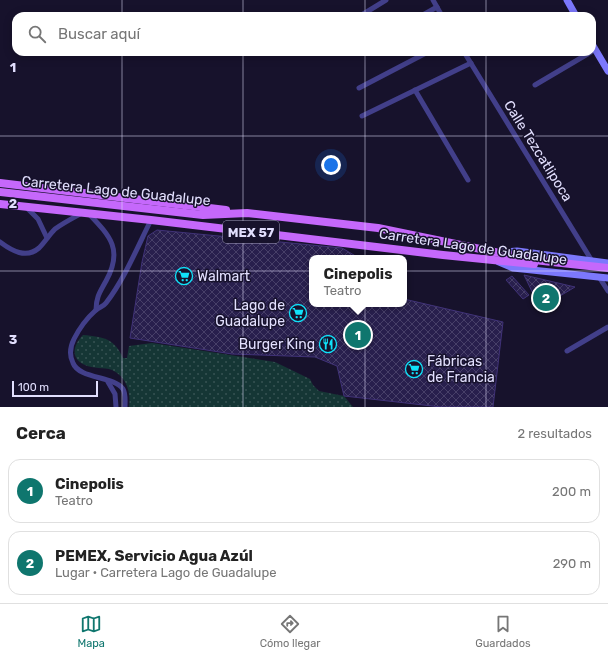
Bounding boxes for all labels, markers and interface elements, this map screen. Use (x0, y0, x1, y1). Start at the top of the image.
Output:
search box (12, 12, 596, 56)
icon: search (26, 23, 48, 45)
text: Buscar aquí (58, 25, 140, 43)
text: 1 (10, 60, 16, 75)
street label: Calle Tezcatlipoca (500, 97, 576, 205)
your location (321, 155, 341, 175)
street label: Carretera Lago de Guadalupe (21, 173, 211, 209)
text: 2 (9, 196, 17, 211)
road number: MEX 57 (223, 221, 279, 243)
street label: Carretera Lago de Guadalupe (378, 225, 568, 269)
popup (309, 255, 407, 307)
text: Cinepolis (324, 265, 392, 283)
supermarket icon: Walmart (174, 266, 194, 286)
place label: Walmart (197, 268, 251, 285)
text: Teatro (324, 283, 362, 298)
pin: 2 (533, 283, 559, 313)
place label: Lago de Guadalupe (215, 297, 285, 330)
supermarket icon: Lago de Guadalupe (288, 303, 308, 323)
pin: 1 (345, 320, 371, 350)
text: 3 (9, 332, 18, 347)
restaurant icon: Burger King (318, 334, 338, 354)
place label: Burger King (239, 336, 315, 353)
place label: Fábricas de Francia (427, 353, 495, 386)
supermarket icon: Fábricas de Francia (404, 359, 424, 379)
scale bar (12, 379, 98, 398)
text: 100 m (18, 381, 49, 394)
text: Cerca (16, 423, 66, 443)
text: 2 resultados (517, 426, 592, 441)
text: Cinepolis (55, 475, 124, 493)
text: 1 (27, 484, 33, 499)
text: 200 m (552, 484, 591, 499)
text: Teatro (55, 493, 93, 508)
text: PEMEX, Servicio Agua Azúl (55, 547, 253, 565)
text: 2 (26, 556, 34, 571)
text: 290 m (553, 556, 591, 571)
text: Lugar · Carretera Lago de Guadalupe (55, 565, 276, 580)
tab: Mapa (77, 613, 105, 650)
tab: Cómo llegar (260, 613, 320, 650)
tab: Guardados (475, 613, 531, 650)

